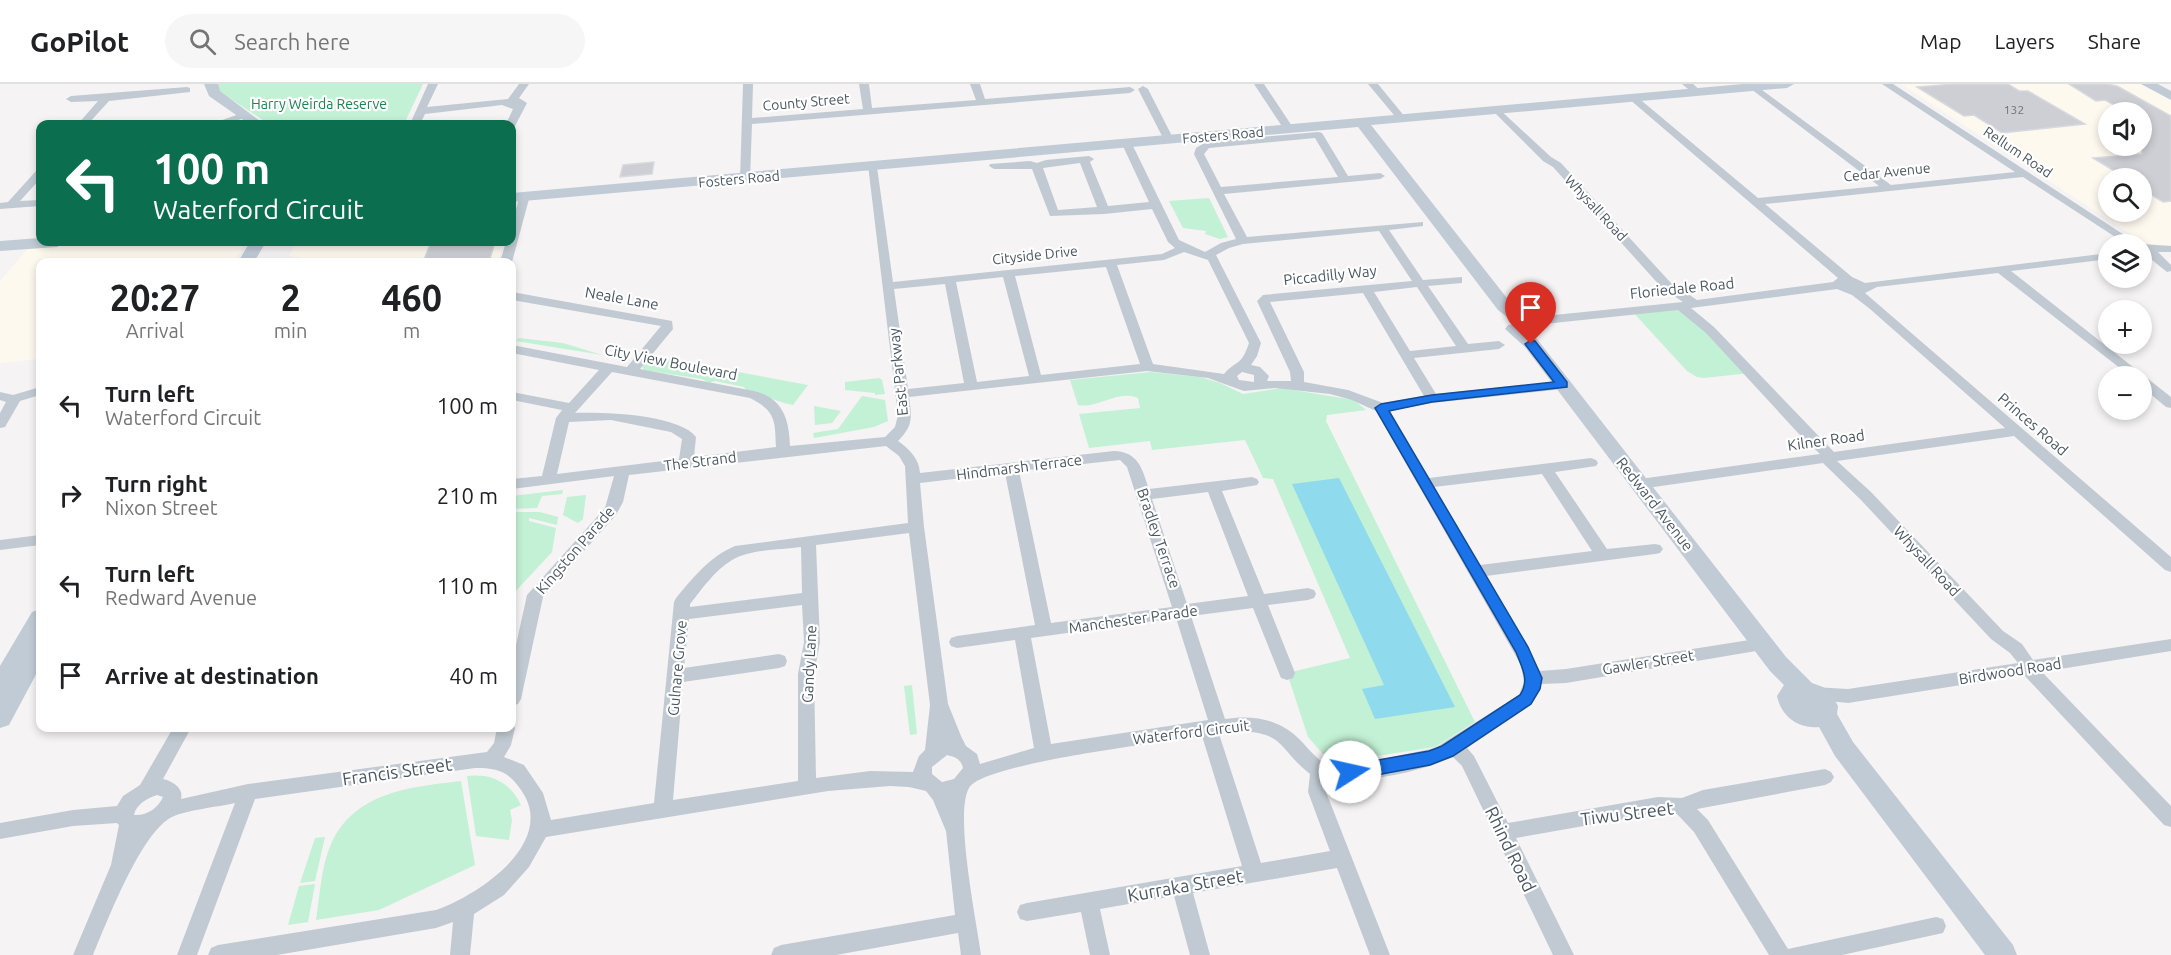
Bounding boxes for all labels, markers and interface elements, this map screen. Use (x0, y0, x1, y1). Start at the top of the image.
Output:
search box (165, 14, 585, 68)
icon: search (186, 25, 219, 58)
text: GoPilot (30, 26, 129, 57)
text: Search here (234, 29, 350, 54)
text: Map (1920, 29, 1961, 53)
text: Layers (1994, 29, 2055, 53)
text: Share (2088, 29, 2141, 53)
street label: County Street (762, 90, 851, 114)
park label: Harry Weirda Reserve (251, 96, 387, 112)
map controls (2098, 102, 2152, 420)
button: sound (2098, 102, 2152, 156)
house number: 132 (2004, 103, 2024, 116)
street label: Fosters Road (1182, 123, 1264, 147)
street label: Rellum Road (1981, 123, 2055, 181)
icon: left (54, 144, 132, 222)
text: 100 m (153, 145, 270, 192)
street label: Cedar Avenue (1843, 159, 1931, 185)
street label: Fosters Road (698, 167, 780, 191)
button: search (2098, 168, 2152, 222)
street label: Whysall Road (1562, 172, 1630, 244)
text: Waterford Circuit (153, 194, 364, 224)
button: layers (2098, 234, 2152, 288)
street label: Cityside Drive (991, 243, 1079, 267)
street label: Piccadilly Way (1283, 262, 1377, 288)
street label: Floriedale Road (1629, 274, 1735, 302)
text: 20:27 (110, 277, 200, 318)
text: 2 (280, 277, 301, 318)
text: 460 (381, 277, 442, 318)
pin (1505, 282, 1556, 344)
street label: Neale Lane (584, 283, 660, 313)
icon: arrive (1514, 291, 1547, 324)
button: + (2098, 300, 2152, 354)
text: Arrival (126, 319, 184, 342)
text: min (274, 319, 307, 342)
text: m (403, 319, 420, 342)
street label: East Parkway (885, 327, 911, 417)
street label: City View Boulevard (603, 341, 739, 383)
button: − (2098, 366, 2152, 420)
text: Turn left (105, 381, 195, 406)
icon: left (54, 389, 87, 422)
street label: Princes Road (1995, 389, 2071, 459)
text: 100 m (437, 393, 498, 418)
text: Waterford Circuit (105, 406, 261, 429)
street label: Kilner Road (1786, 426, 1866, 454)
street label: The Strand (663, 448, 737, 474)
street label: Hindmarsh Terrace (955, 451, 1083, 483)
street label: Redward Avenue (1613, 454, 1697, 554)
text: Turn right (105, 471, 207, 496)
icon: right (54, 479, 87, 512)
text: 210 m (437, 483, 498, 508)
street label: Bradley Terrace (1134, 486, 1184, 590)
text: Nixon Street (105, 496, 218, 519)
street label: Kingston Parade (532, 503, 618, 597)
street label: Whysall Road (1890, 522, 1964, 600)
text: Turn left (105, 561, 195, 586)
icon: left (54, 569, 87, 602)
text: 110 m (437, 573, 498, 598)
text: Redward Avenue (105, 586, 257, 609)
street label: Manchester Parade (1068, 602, 1198, 636)
street label: Gulnare Grove (664, 619, 690, 717)
street label: Gandy Lane (798, 625, 820, 703)
street label: Gawler Street (1601, 646, 1695, 678)
street label: Birdwood Road (1958, 655, 2062, 687)
icon: arrive (54, 659, 87, 692)
text: Arrive at destination (105, 663, 319, 688)
text: 40 m (449, 663, 498, 688)
street label: Waterford Circuit (1132, 716, 1250, 748)
position arrow (1318, 740, 1382, 804)
street label: Francis Street (341, 753, 453, 789)
street label: Tiwu Street (1579, 797, 1675, 829)
street label: Rhind Road (1482, 803, 1540, 895)
street label: Kurraka Street (1126, 865, 1244, 905)

